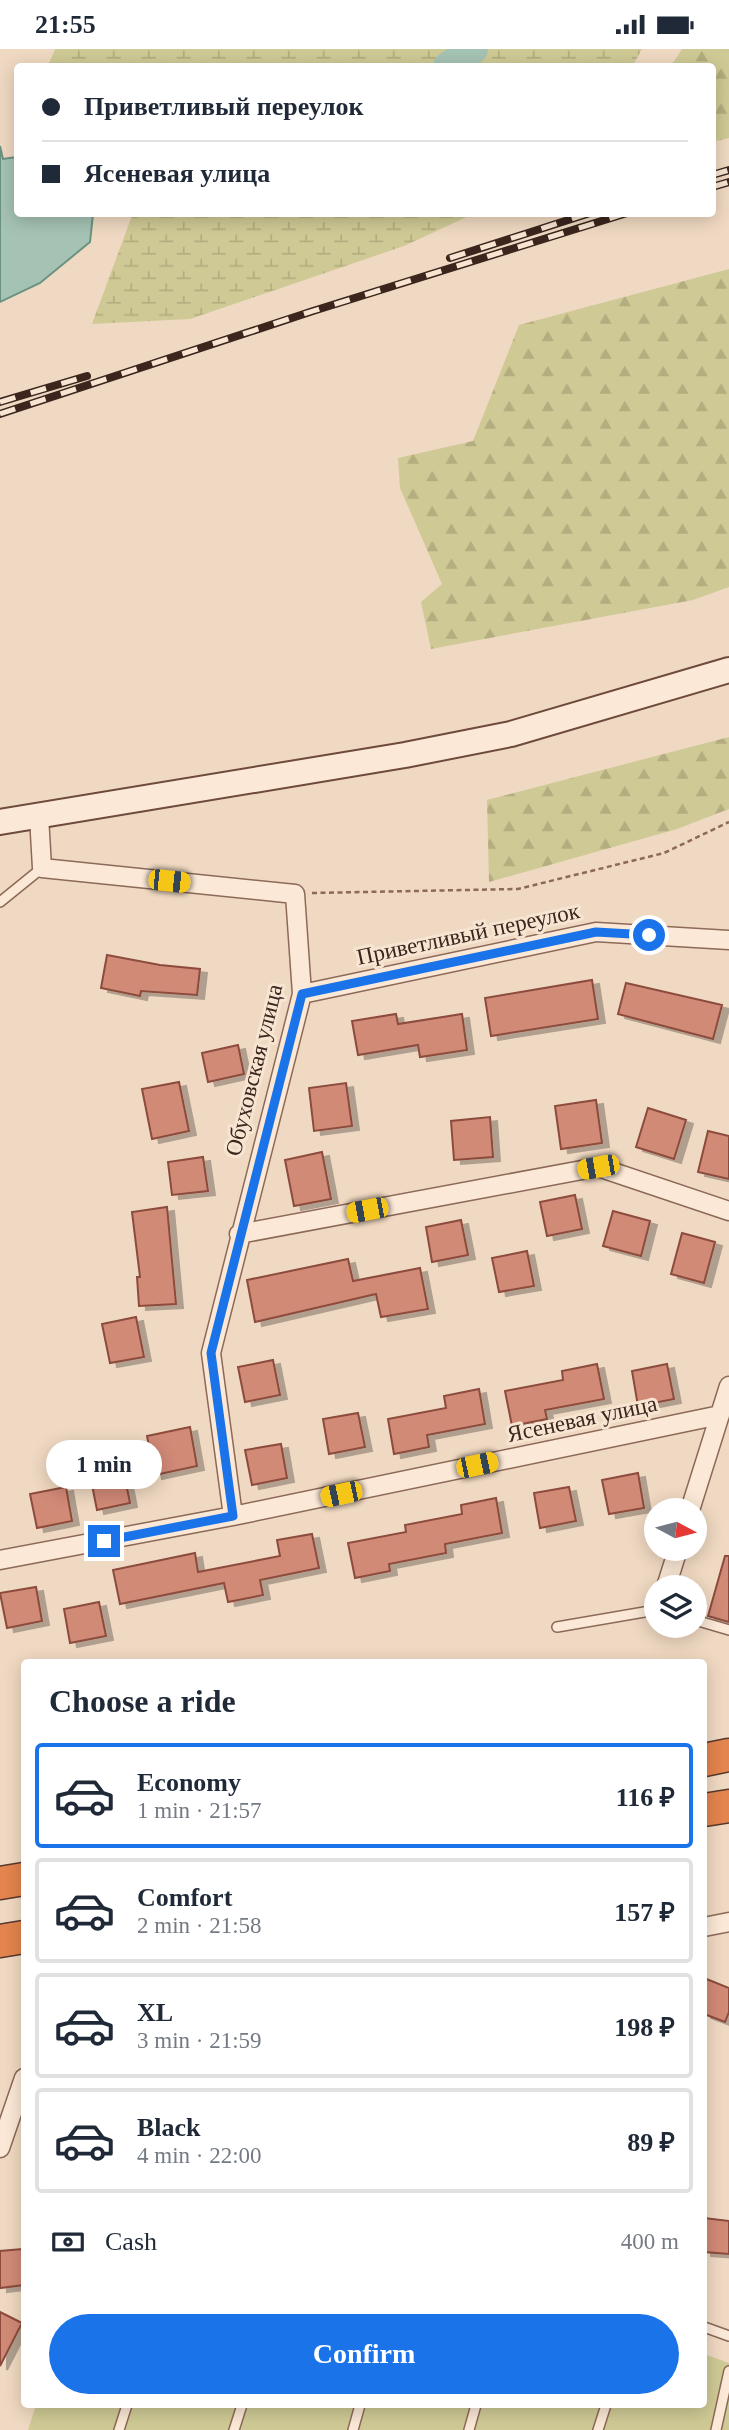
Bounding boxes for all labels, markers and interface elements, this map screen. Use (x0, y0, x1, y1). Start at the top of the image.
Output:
text: 21:55 (35, 10, 96, 39)
text: Приветливый переулок (84, 92, 364, 121)
text: Ясеневая улица (84, 159, 270, 188)
car (148, 868, 191, 894)
street label: Приветливый переулок (354, 898, 583, 970)
route start (633, 919, 665, 951)
street label: Обуховская улица (221, 982, 287, 1158)
car (576, 1153, 621, 1181)
car (345, 1196, 390, 1224)
street label: Ясеневая улица (505, 1391, 659, 1447)
callout: 1 min (46, 1439, 162, 1489)
car (455, 1450, 500, 1480)
text: 1 min (76, 1452, 132, 1477)
car (319, 1479, 364, 1509)
north arrow (644, 1498, 707, 1561)
map controls (644, 1498, 707, 1638)
route end (88, 1525, 120, 1557)
button: layers (644, 1575, 707, 1638)
text: Choose a ride (49, 1683, 236, 1719)
icon: car (53, 1764, 116, 1827)
text: Economy (137, 1768, 241, 1797)
text: 116 ₽ (616, 1783, 675, 1812)
text: 1 min · 21:57 (137, 1798, 262, 1823)
icon: car (53, 1879, 116, 1942)
text: Comfort (137, 1883, 232, 1912)
text: 157 ₽ (614, 1898, 675, 1927)
text: 2 min · 21:58 (137, 1913, 262, 1938)
icon: car (53, 1994, 116, 2057)
text: XL (137, 1998, 173, 2027)
text: 198 ₽ (614, 2013, 675, 2042)
text: 3 min · 21:59 (137, 2028, 262, 2053)
icon: car (53, 2109, 116, 2172)
text: Black (137, 2113, 201, 2142)
text: 89 ₽ (627, 2128, 675, 2157)
text: 4 min · 22:00 (137, 2143, 262, 2168)
icon: cash (49, 2223, 87, 2261)
text: Cash (105, 2227, 157, 2256)
text: 400 m (621, 2229, 679, 2254)
button: Confirm (49, 2314, 679, 2394)

